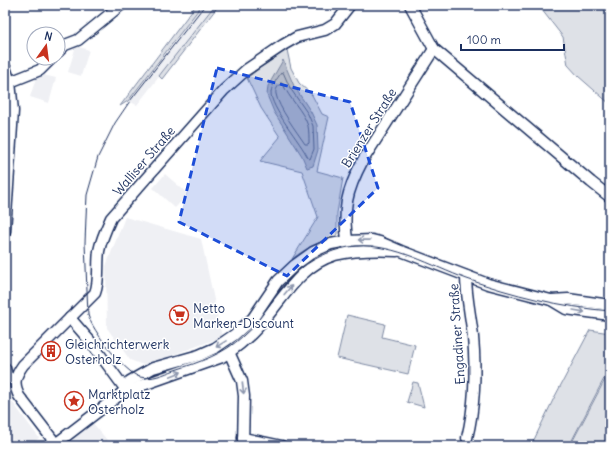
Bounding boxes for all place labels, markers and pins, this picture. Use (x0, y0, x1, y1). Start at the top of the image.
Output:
place label: Netto Marken-Discount (193, 300, 295, 332)
supermarket icon: Netto Marken-Discount (168, 304, 190, 326)
place label: Gleichrichterwerk Osterholz (65, 336, 170, 368)
building icon: Gleichrichterwerk Osterholz (40, 340, 62, 362)
place label: Marktplatz Osterholz (88, 386, 151, 418)
place icon: Marktplatz Osterholz (63, 390, 85, 412)

